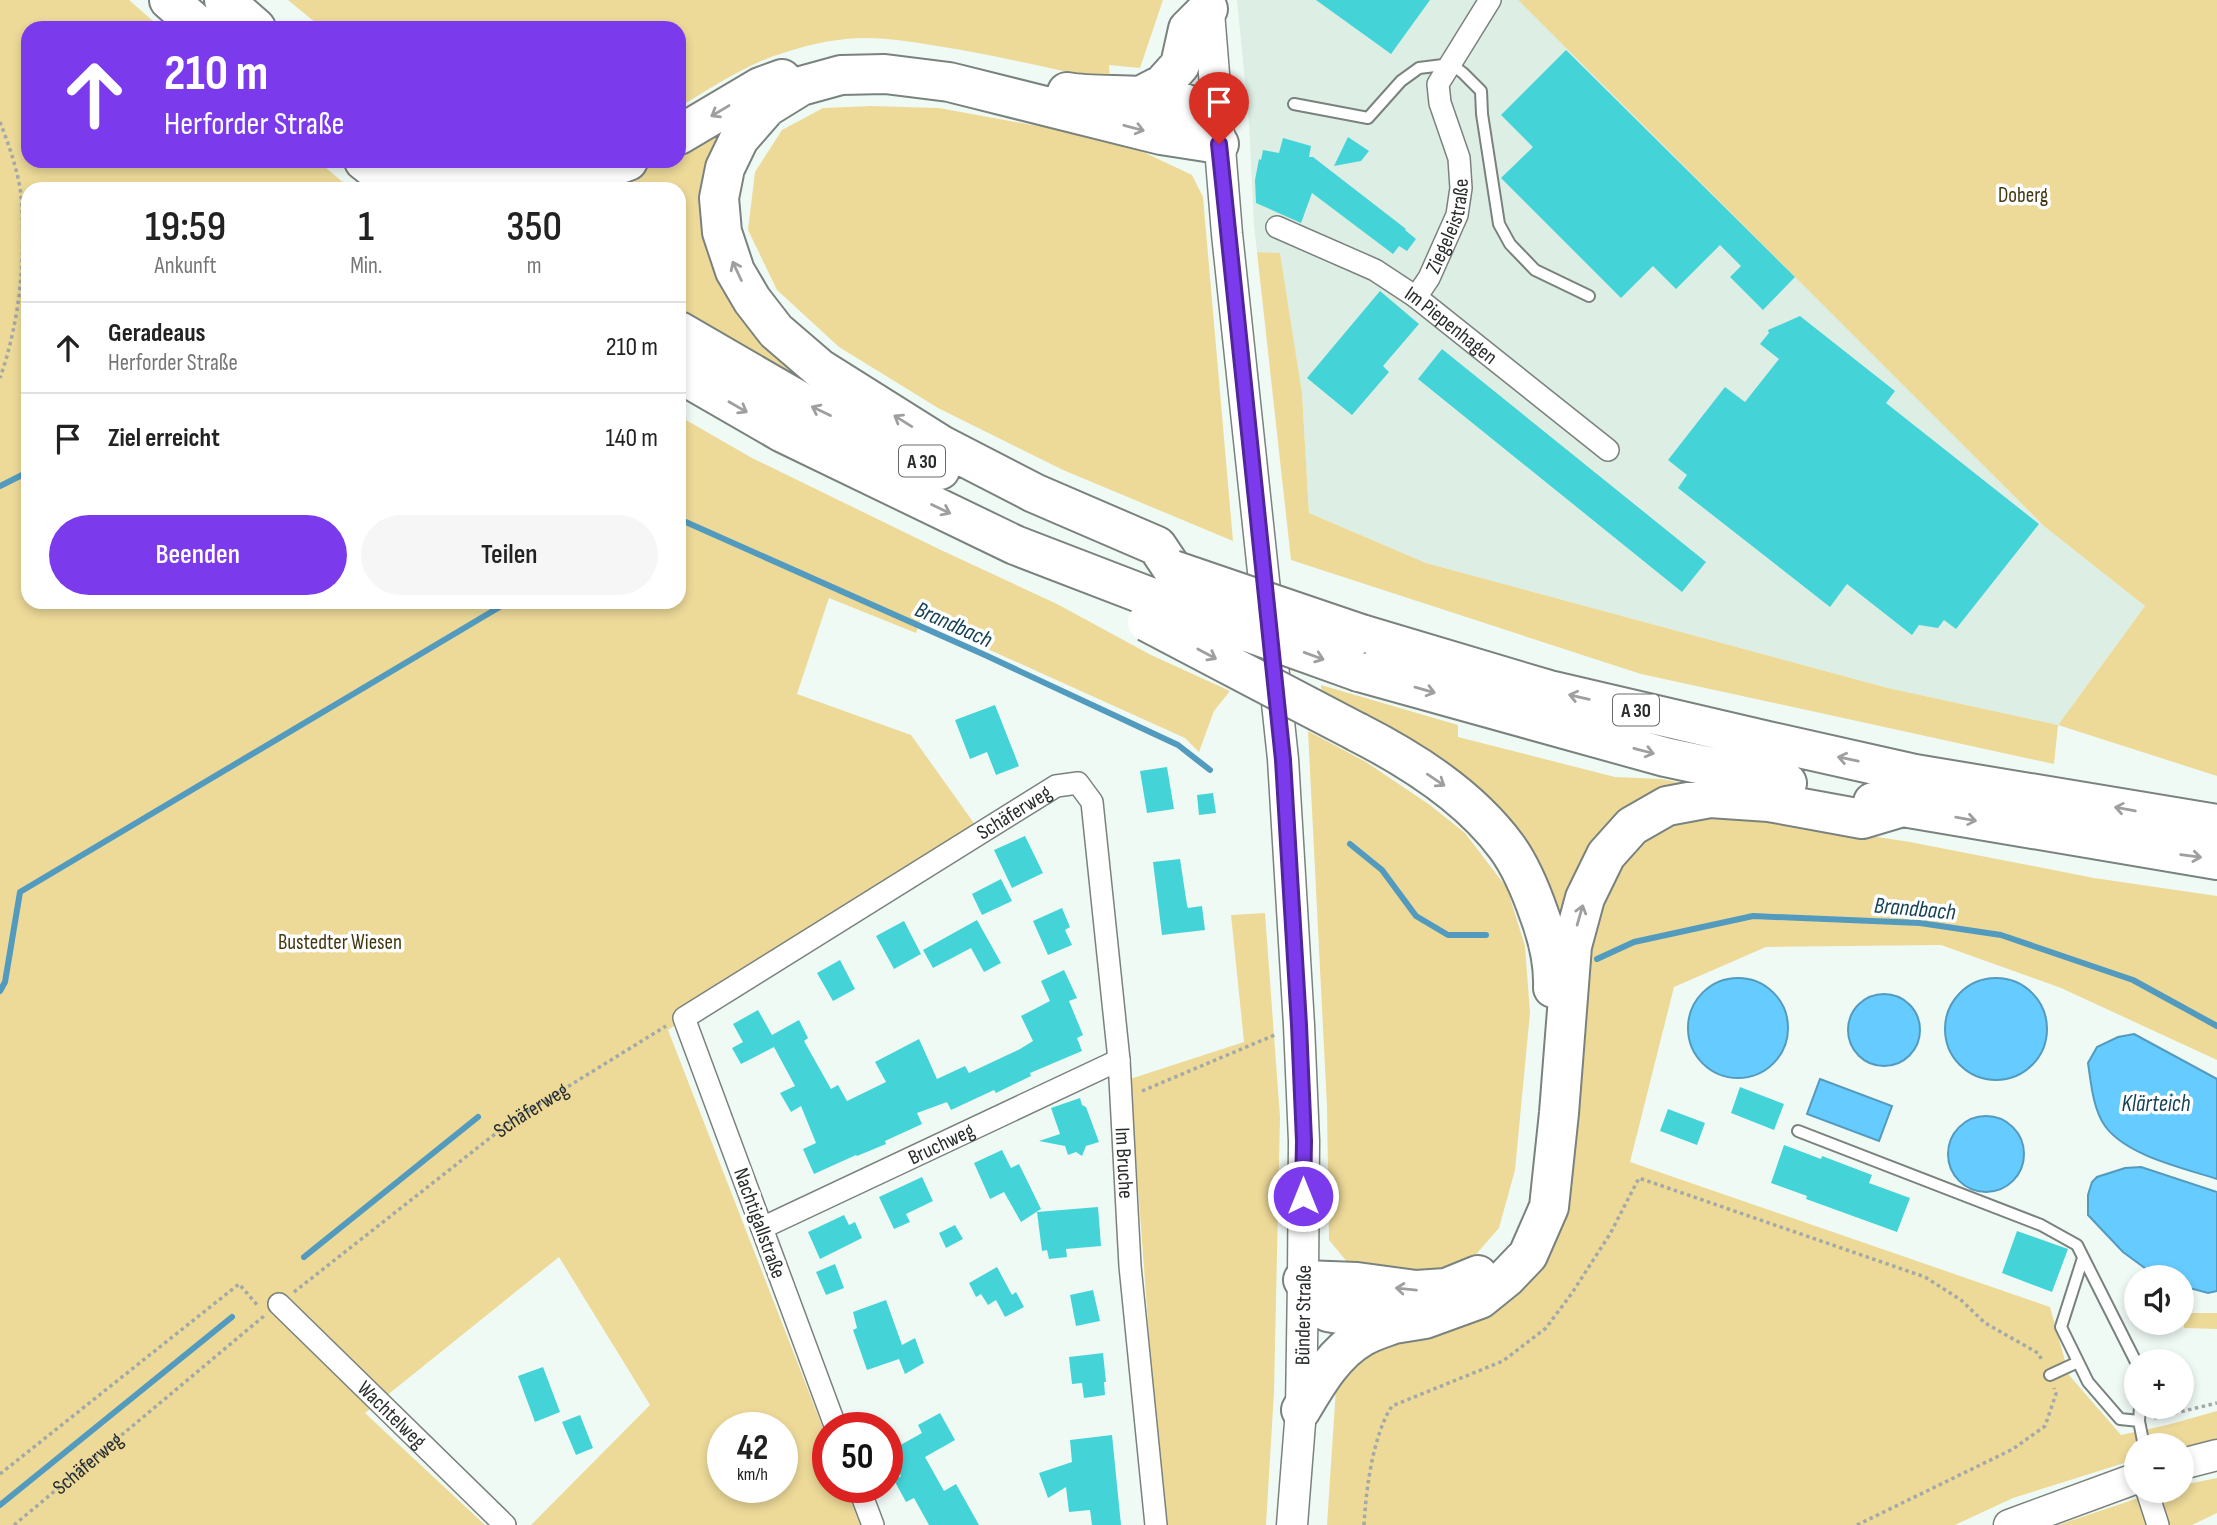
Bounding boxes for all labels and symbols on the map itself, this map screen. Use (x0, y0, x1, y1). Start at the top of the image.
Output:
pin (1189, 72, 1249, 144)
one-way arrow (710, 105, 731, 118)
one-way arrow (1122, 122, 1145, 135)
street label: Ziegeleistraße (1421, 178, 1474, 277)
park label: Doberg (1998, 183, 2048, 208)
one-way arrow (729, 261, 743, 282)
street label: Im Piepenhagen (1400, 281, 1502, 370)
one-way arrow (727, 401, 748, 414)
one-way arrow (811, 404, 832, 418)
one-way arrow (893, 413, 913, 427)
road number: A 30 (899, 446, 945, 476)
one-way arrow (930, 503, 951, 517)
water label: Brandbach (911, 595, 997, 654)
one-way arrow (1197, 647, 1217, 661)
one-way arrow (1303, 651, 1325, 663)
one-way arrow (1414, 685, 1436, 698)
one-way arrow (1568, 689, 1591, 703)
road number: A 30 (1613, 694, 1659, 726)
one-way arrow (1632, 745, 1655, 758)
one-way arrow (1837, 752, 1860, 765)
one-way arrow (1426, 773, 1445, 788)
street label: Schäferweg (972, 780, 1056, 845)
one-way arrow (2114, 802, 2137, 815)
one-way arrow (1954, 813, 1977, 826)
one-way arrow (2179, 850, 2202, 863)
water label: Brandbach (1873, 891, 1957, 927)
one-way arrow (1574, 905, 1587, 927)
park label: Bustedter Wiesen (278, 930, 402, 955)
street label: Schäferweg (489, 1077, 573, 1143)
water label: Klärteich (2122, 1090, 2191, 1118)
street label: Bruchweg (904, 1118, 978, 1170)
street label: Im Bruche (1110, 1127, 1138, 1199)
position arrow (1266, 1159, 1340, 1233)
street label: Nachtigallstraße (728, 1165, 791, 1282)
street label: Bünder Straße (1290, 1265, 1317, 1365)
one-way arrow (1395, 1282, 1418, 1295)
street label: Wachtelweg (352, 1376, 431, 1454)
speed limit sign: 50 (812, 1412, 903, 1503)
street label: Schäferweg (48, 1427, 128, 1500)

